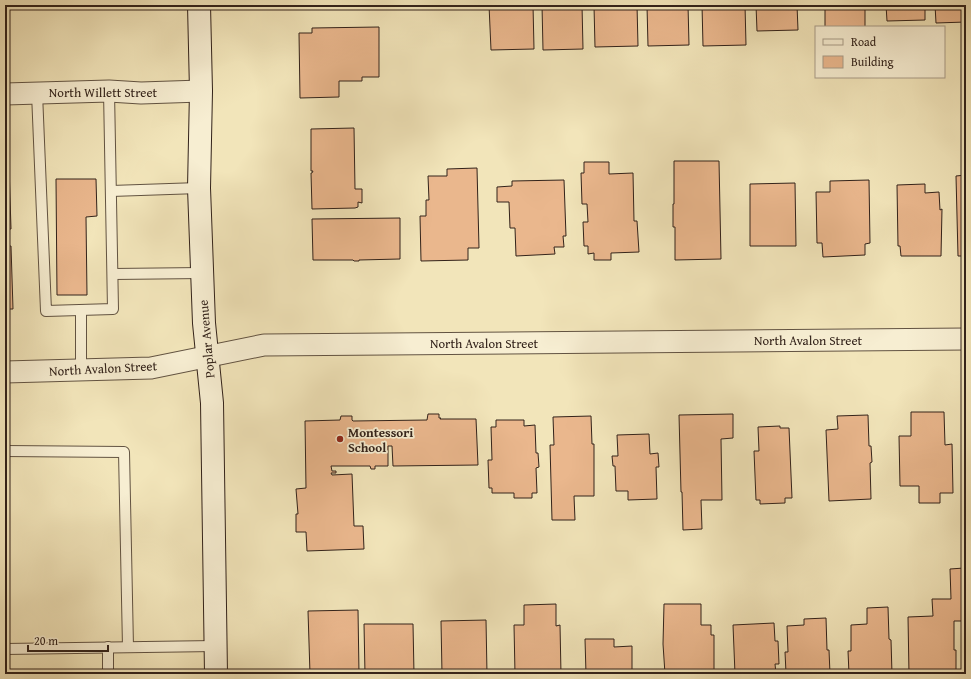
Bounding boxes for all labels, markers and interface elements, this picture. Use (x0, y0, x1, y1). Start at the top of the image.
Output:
legend (815, 26, 945, 78)
text: Road (851, 33, 877, 50)
text: Building (851, 53, 894, 70)
street label: North Willett Street (49, 83, 158, 102)
street label: Poplar Avenue (194, 299, 219, 379)
street label: North Avalon Street (754, 331, 863, 350)
street label: North Avalon Street (430, 334, 539, 353)
street label: North Avalon Street (49, 356, 158, 381)
place label: Montessori School (348, 423, 413, 457)
marker: Montessori School (335, 434, 345, 444)
scale bar (28, 627, 108, 653)
text: 20 m (34, 632, 58, 649)

